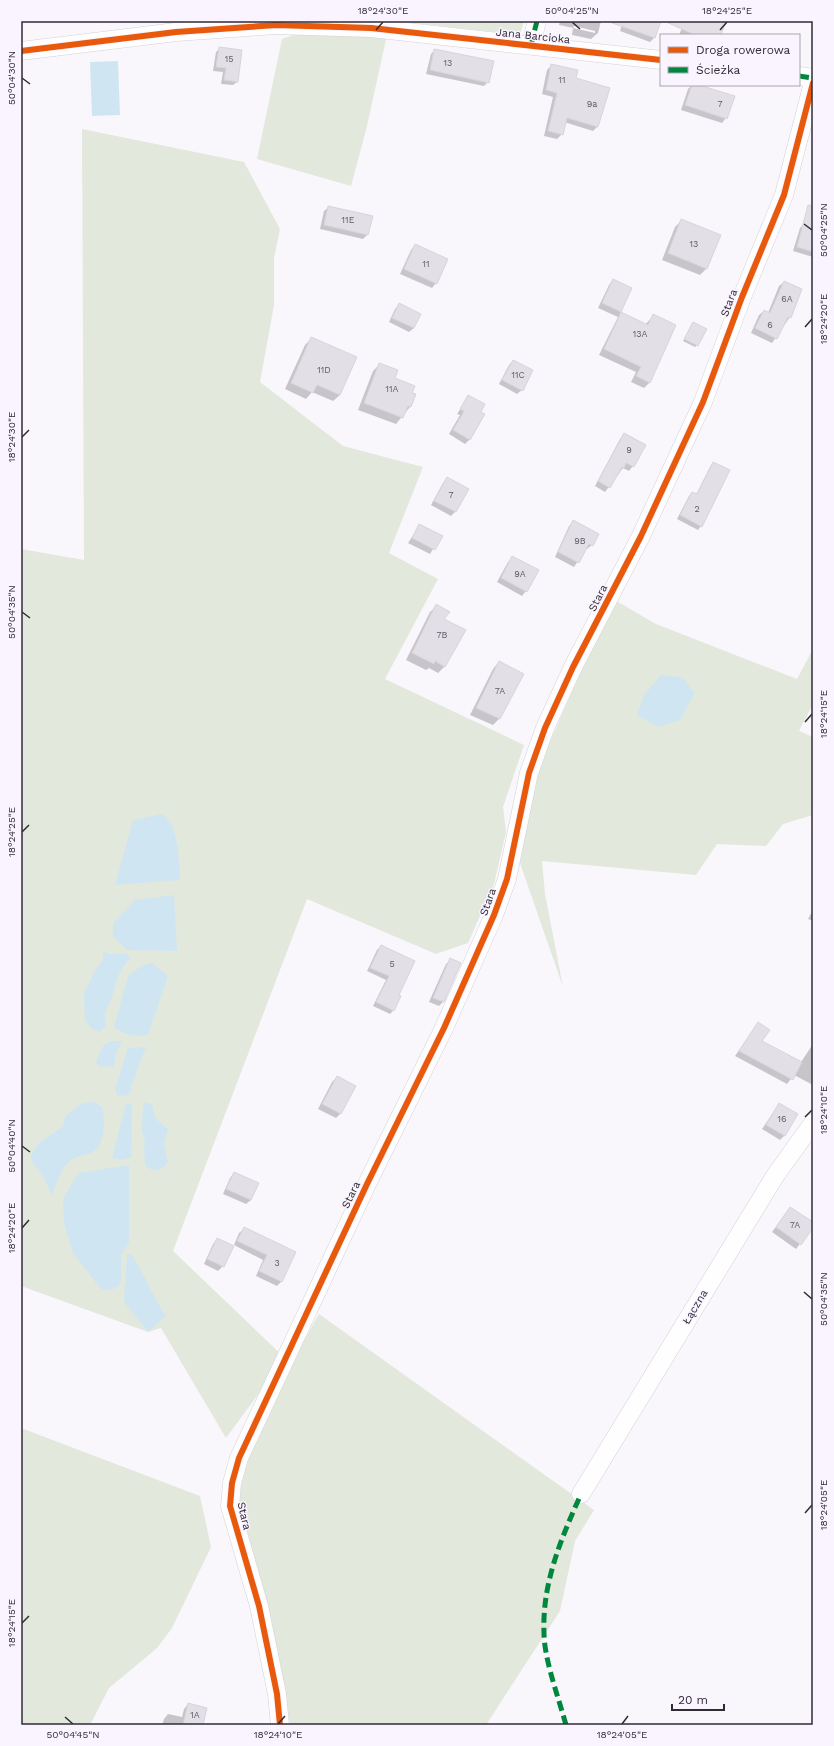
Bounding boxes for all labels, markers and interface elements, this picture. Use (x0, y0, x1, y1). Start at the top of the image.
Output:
text: 18°24'30"E (358, 5, 408, 16)
text: 50°04'25"N (545, 5, 599, 16)
text: 18°24'25"E (702, 5, 752, 16)
street label: Jana Barcioka (495, 26, 571, 46)
legend (660, 34, 800, 86)
text: Droga rowerowa (696, 43, 791, 57)
text: 50°04'30"N (6, 51, 17, 105)
house number: 15 (225, 54, 233, 64)
house number: 13 (444, 58, 452, 68)
text: Ścieżka (696, 63, 741, 77)
house number: 11 (558, 75, 566, 85)
house number: 9a (587, 99, 597, 109)
house number: 7 (717, 99, 723, 109)
text: 50°04'25"N (818, 203, 829, 257)
house number: 11E (342, 215, 355, 225)
house number: 13 (690, 239, 698, 249)
house number: 11 (422, 259, 430, 269)
street label: Stara (718, 287, 740, 319)
house number: 6A (781, 294, 793, 304)
text: 18°24'20"E (818, 294, 829, 344)
house number: 6 (767, 320, 773, 330)
house number: 13A (633, 329, 647, 339)
house number: 11D (317, 365, 331, 375)
house number: 11C (511, 370, 525, 380)
house number: 11A (386, 384, 399, 394)
text: 18°24'30"E (6, 412, 17, 462)
house number: 9 (626, 445, 632, 455)
house number: 7 (448, 490, 454, 500)
house number: 2 (694, 504, 700, 514)
house number: 9B (574, 536, 586, 546)
house number: 9A (514, 569, 526, 579)
street label: Stara (586, 582, 610, 614)
text: 50°04'35"N (6, 585, 17, 639)
house number: 7B (437, 630, 448, 640)
house number: 7A (495, 686, 505, 696)
text: 18°24'15"E (818, 690, 829, 738)
text: 18°24'25"E (6, 807, 17, 857)
street label: Stara (477, 886, 499, 918)
house number: 5 (389, 959, 395, 969)
text: 18°24'10"E (818, 1086, 829, 1134)
house number: 16 (778, 1114, 786, 1124)
text: 50°04'40"N (6, 1119, 17, 1173)
street label: Stara (339, 1179, 363, 1211)
text: 18°24'20"E (6, 1203, 17, 1253)
house number: 7A (790, 1220, 800, 1230)
house number: 3 (274, 1258, 280, 1268)
text: 50°04'35"N (818, 1272, 829, 1326)
street label: Łączna (680, 1287, 710, 1327)
text: 18°24'05"E (818, 1480, 829, 1530)
street label: Stara (234, 1501, 254, 1531)
text: 18°24'15"E (6, 1599, 17, 1647)
scale bar (672, 1686, 724, 1712)
text: 20 m (678, 1693, 708, 1707)
house number: 1A (190, 1710, 200, 1720)
text: 50°04'45"N (46, 1729, 100, 1740)
text: 18°24'10"E (254, 1729, 302, 1740)
text: 18°24'05"E (597, 1729, 647, 1740)

